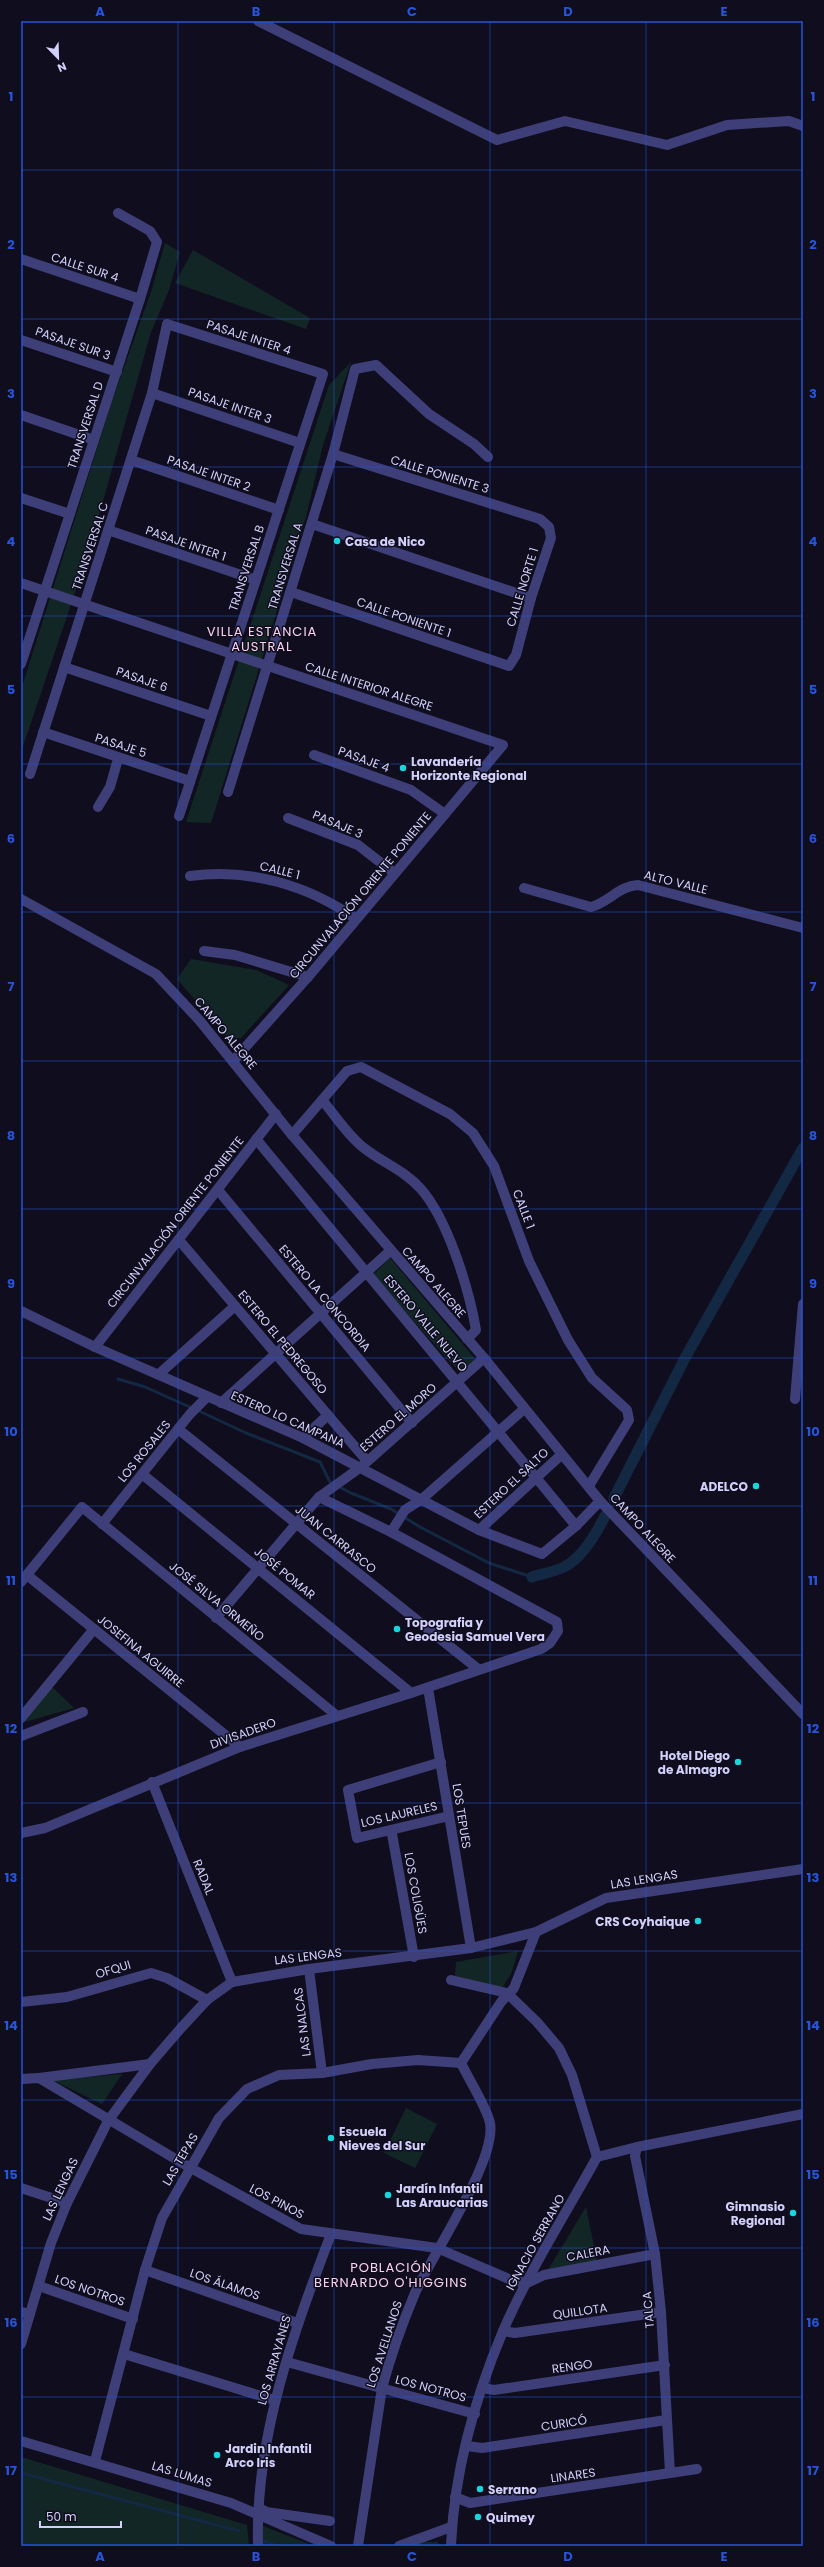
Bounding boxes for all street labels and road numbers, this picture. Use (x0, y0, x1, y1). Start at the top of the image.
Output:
street label: CALLE SUR 4 (49, 248, 121, 286)
street label: PASAJE INTER 4 (205, 315, 294, 359)
street label: PASAJE SUR 3 (33, 322, 113, 364)
street label: TRANSVERSAL D (63, 379, 107, 471)
street label: PASAJE INTER 3 (186, 383, 274, 427)
street label: PASAJE INTER 2 (165, 451, 253, 495)
street label: CALLE PONIENTE 3 (389, 451, 491, 497)
street label: TRANSVERSAL C (68, 500, 112, 592)
street label: TRANSVERSAL A (264, 520, 306, 612)
street label: PASAJE INTER 1 (143, 521, 229, 565)
street label: TRANSVERSAL B (224, 523, 268, 613)
street label: CALLE NORTE 1 (502, 545, 542, 629)
street label: CALLE PONIENTE 1 (354, 593, 454, 641)
street label: CALLE INTERIOR ALEGRE (303, 657, 435, 715)
street label: PASAJE 6 (114, 662, 170, 696)
street label: PASAJE 5 (93, 729, 149, 761)
street label: PASAJE 4 (336, 742, 392, 776)
street label: PASAJE 3 (310, 806, 366, 842)
street label: CIRCUNVALACIÓN ORIENTE PONIENTE (285, 808, 435, 982)
street label: CALLE 1 (258, 857, 302, 883)
street label: ALTO VALLE (642, 866, 710, 898)
street label: CAMPO ALEGRE (191, 993, 261, 1073)
street label: CIRCUNVALACIÓN ORIENTE PONIENTE (103, 1133, 247, 1311)
street label: CALLE 1 (509, 1187, 539, 1231)
street label: ESTERO LA CONCORDIA (275, 1241, 375, 1355)
street label: CAMPO ALEGRE (398, 1243, 470, 1321)
street label: ESTERO VALLE NUEVO (380, 1271, 472, 1375)
street label: ESTERO EL PEDREGOSO (235, 1287, 331, 1397)
street label: ESTERO EL MORO (356, 1379, 440, 1455)
street label: ESTERO LO CAMPANA (228, 1386, 348, 1452)
street label: LOS ROSALES (114, 1416, 174, 1486)
street label: ESTERO EL SALTO (470, 1444, 552, 1522)
street label: CAMPO ALEGRE (606, 1489, 680, 1567)
street label: JUAN CARRASCO (292, 1501, 380, 1577)
street label: JOSÉ POMAR (251, 1543, 319, 1603)
street label: JOSÉ SILVA ORMEÑO (166, 1557, 268, 1645)
street label: JOSEFINA AGUIRRE (94, 1611, 188, 1691)
street label: DIVISADERO (208, 1713, 278, 1753)
street label: LOS TEPUES (448, 1782, 476, 1850)
street label: LOS LAURELES (359, 1797, 439, 1831)
street label: LOS COLIGÜES (400, 1851, 432, 1935)
street label: RADAL (189, 1857, 219, 1897)
street label: LAS LENGAS (609, 1865, 679, 1893)
street label: LAS LENGAS (273, 1943, 343, 1969)
street label: OFQUI (93, 1956, 133, 1982)
street label: LAS NALCAS (289, 1986, 315, 2058)
street label: LAS TEPAS (158, 2130, 202, 2188)
street label: LAS LENGAS (38, 2155, 82, 2223)
street label: LOS PINOS (247, 2179, 307, 2223)
street label: IGNACIO SERRANO (502, 2191, 568, 2293)
street label: CALERA (565, 2240, 611, 2266)
street label: LOS ÁLAMOS (188, 2264, 262, 2304)
street label: LOS NOTROS (53, 2270, 127, 2310)
street label: TALCA (638, 2291, 658, 2329)
street label: LOS AVELLANOS (362, 2298, 406, 2390)
street label: QUILLOTA (552, 2299, 608, 2323)
street label: LOS ARRAYANES (253, 2313, 295, 2407)
street label: RENGO (551, 2355, 593, 2377)
street label: LOS NOTROS (394, 2370, 468, 2406)
street label: CURICÓ (540, 2411, 588, 2435)
street label: LAS LUMAS (150, 2457, 214, 2491)
street label: LINARES (549, 2463, 597, 2487)

